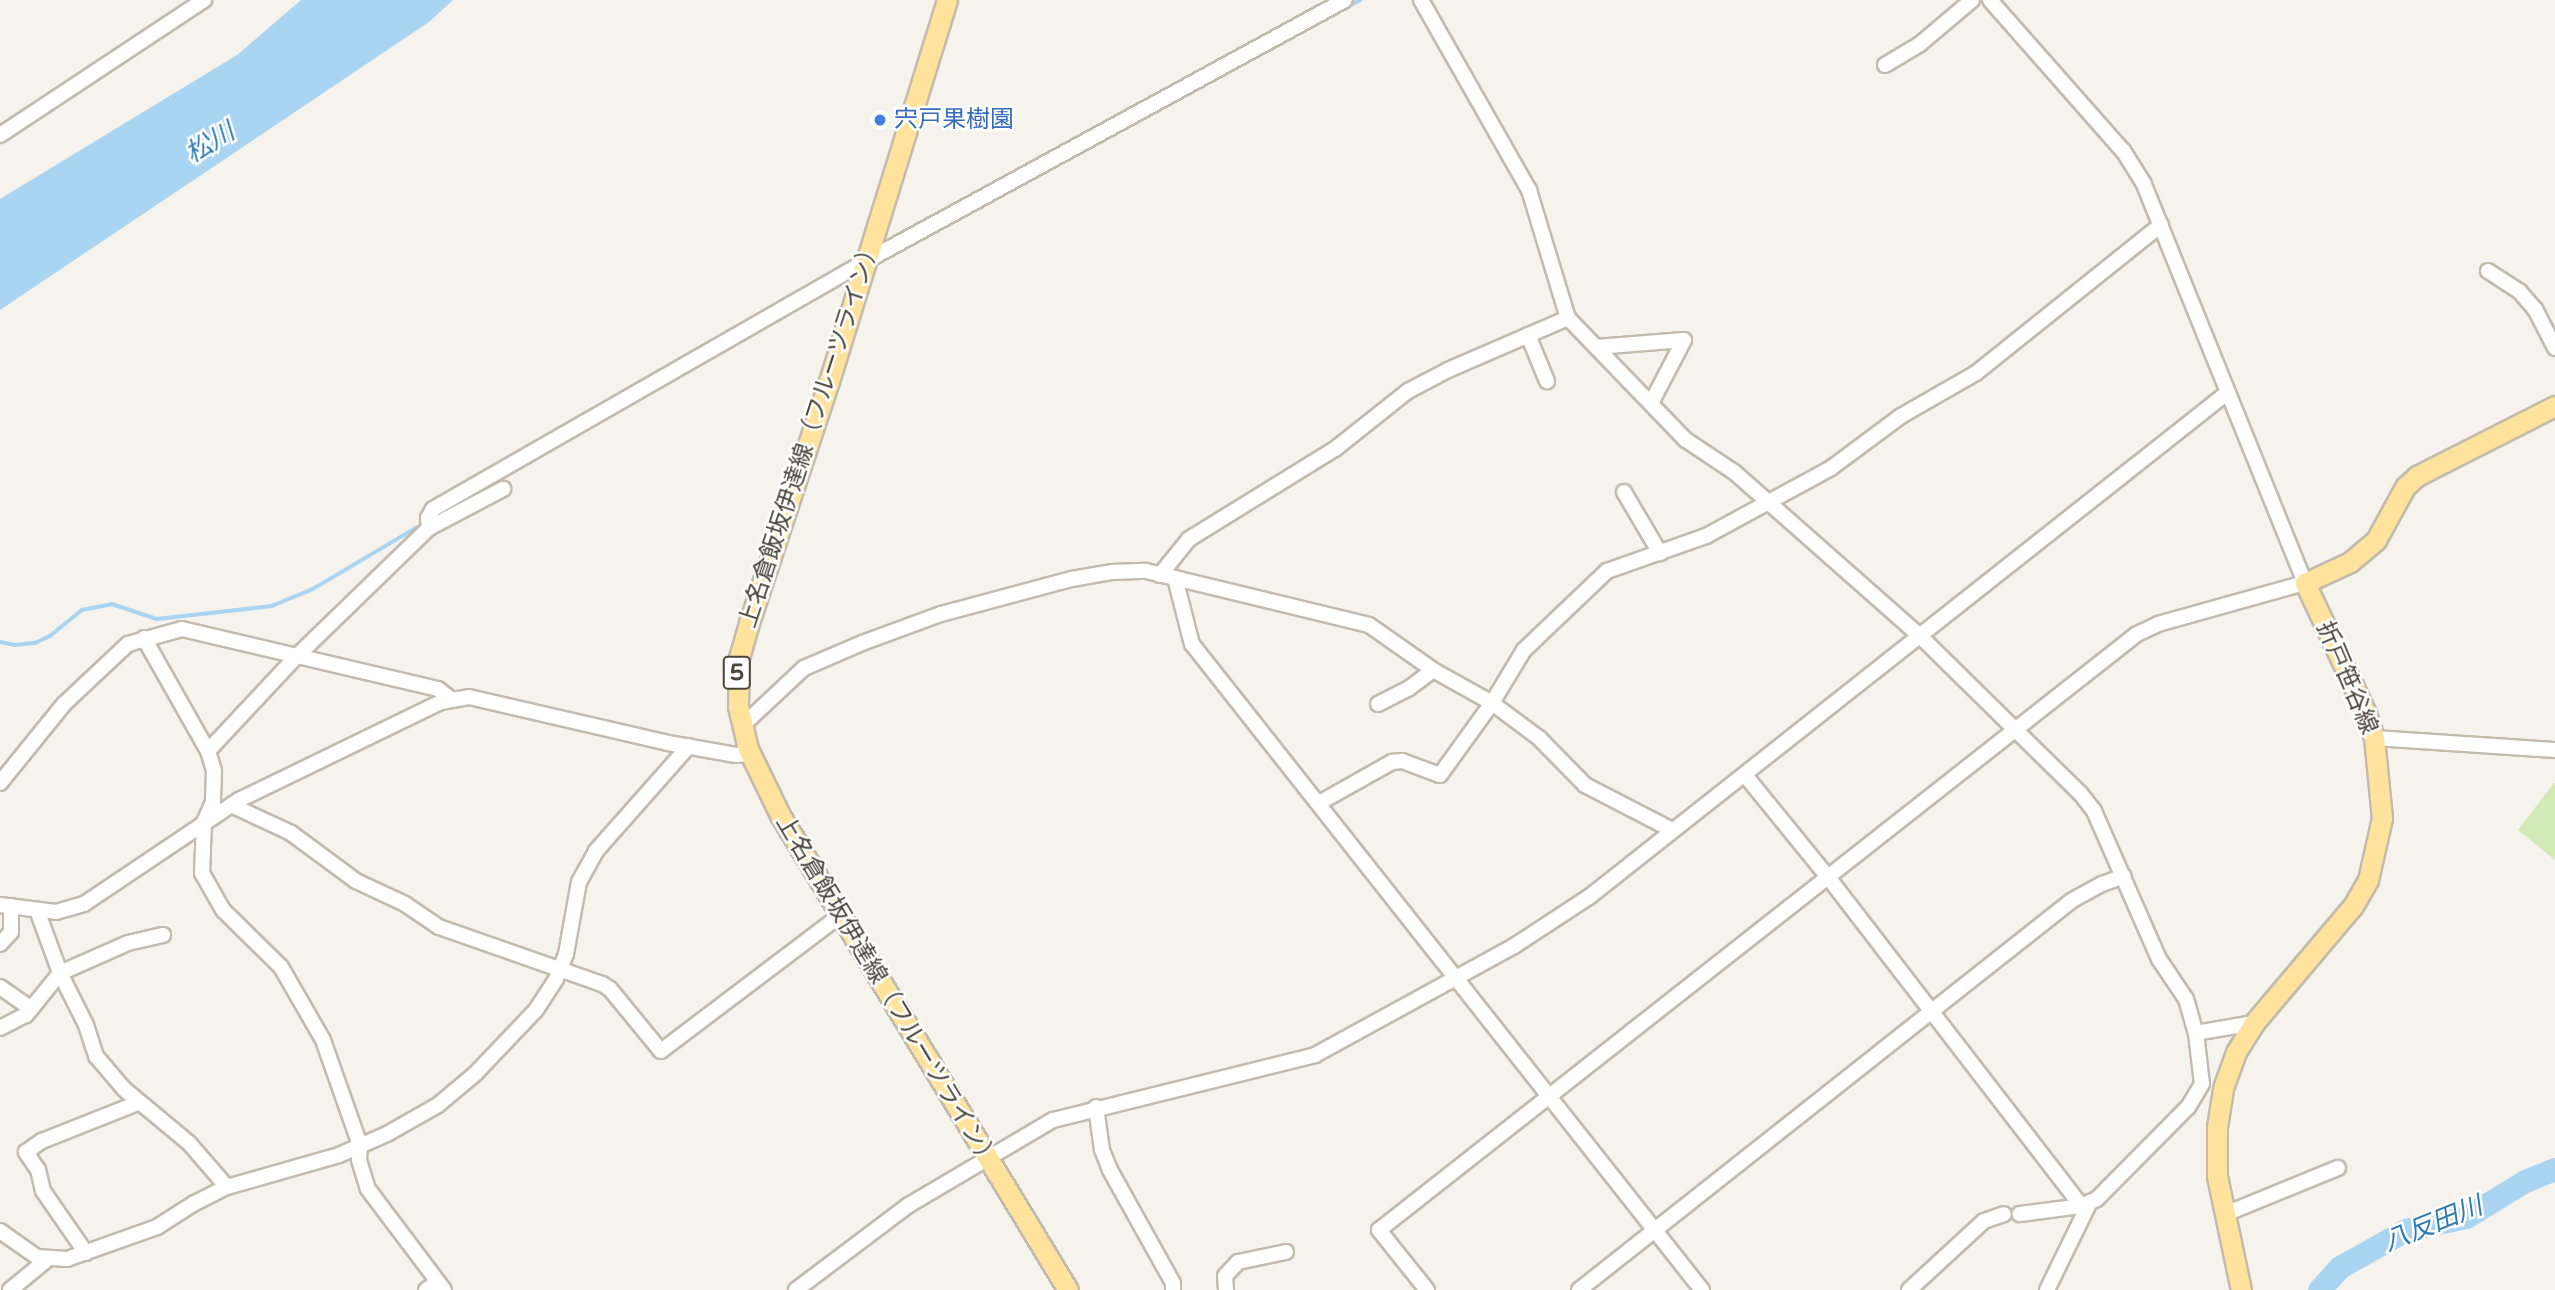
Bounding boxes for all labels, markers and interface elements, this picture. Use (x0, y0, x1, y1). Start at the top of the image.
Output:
place label: 宍戸果樹園 (894, 106, 1014, 134)
marker: 宍戸果樹園 (872, 112, 888, 128)
water label: 松川 (180, 116, 240, 170)
street label: 上名倉飯坂伊達線（フルーツライン） (733, 235, 887, 631)
street label: 折戸笹谷線 (2310, 617, 2384, 739)
road number: 5 (721, 653, 753, 692)
street label: 上名倉飯坂伊達線（フルーツライン） (770, 810, 1004, 1174)
water label: 八反田川 (2379, 1190, 2487, 1258)

